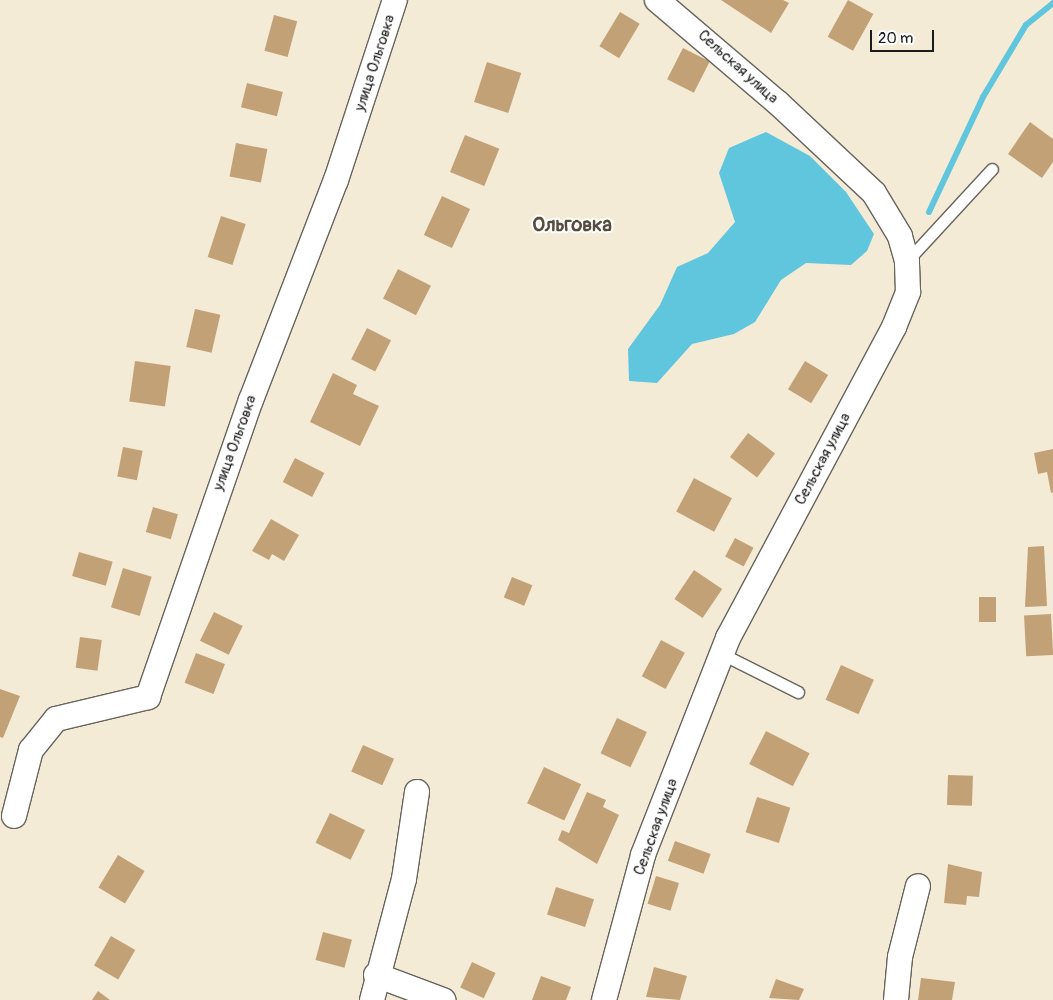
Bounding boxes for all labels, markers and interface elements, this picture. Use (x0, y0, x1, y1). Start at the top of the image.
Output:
street label: улица Ольговка (351, 13, 399, 113)
scale bar (873, 20, 937, 52)
street label: Сельская улица (694, 26, 782, 108)
text: 20 m (878, 29, 913, 48)
district label: Ольговка (532, 212, 612, 236)
street label: улица Ольговка (209, 393, 261, 493)
street label: Сельская улица (791, 410, 855, 508)
street label: Сельская улица (630, 776, 682, 878)

